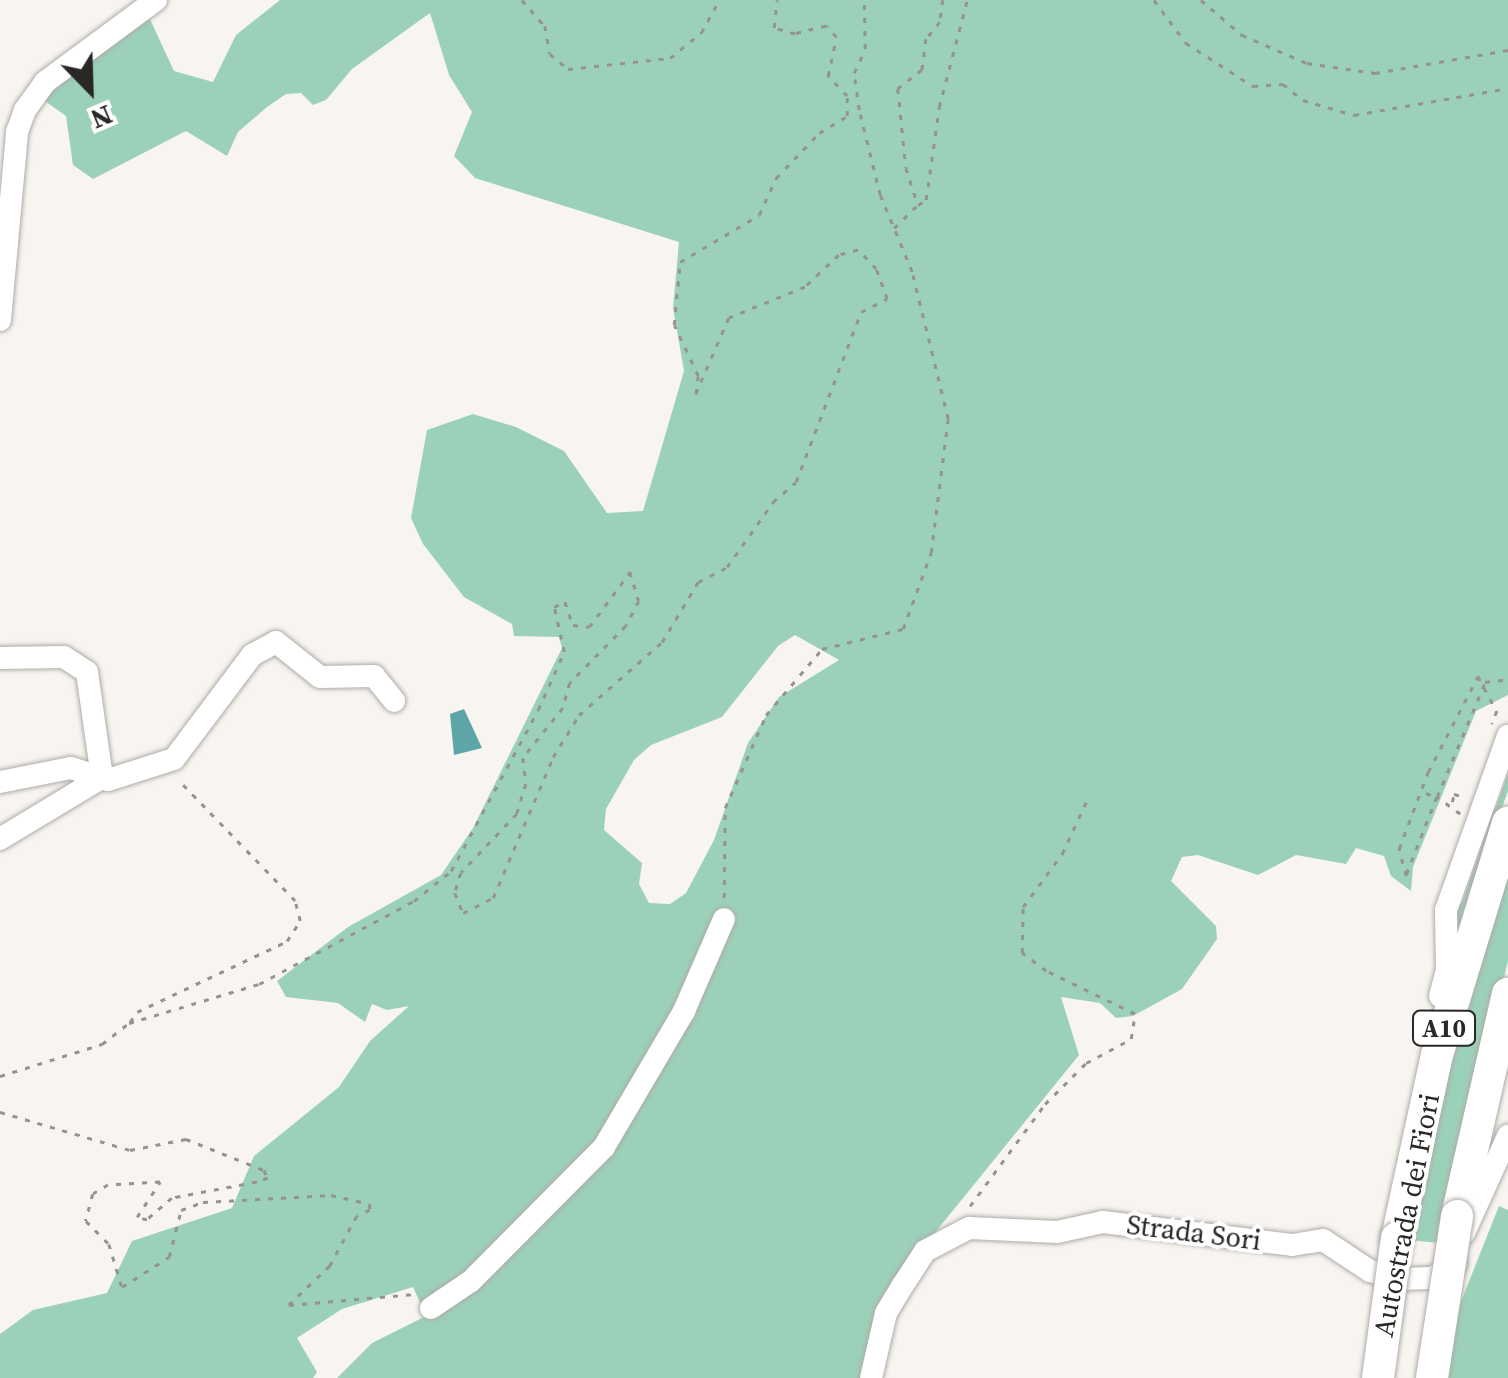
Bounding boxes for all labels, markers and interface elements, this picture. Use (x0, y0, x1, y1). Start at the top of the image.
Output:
north arrow (40, 40, 140, 140)
text: N (85, 96, 119, 139)
road number: A10 (1412, 1008, 1476, 1048)
street label: Autostrada dei Fiori (1366, 1091, 1446, 1339)
street label: Strada Sori (1125, 1207, 1263, 1257)

